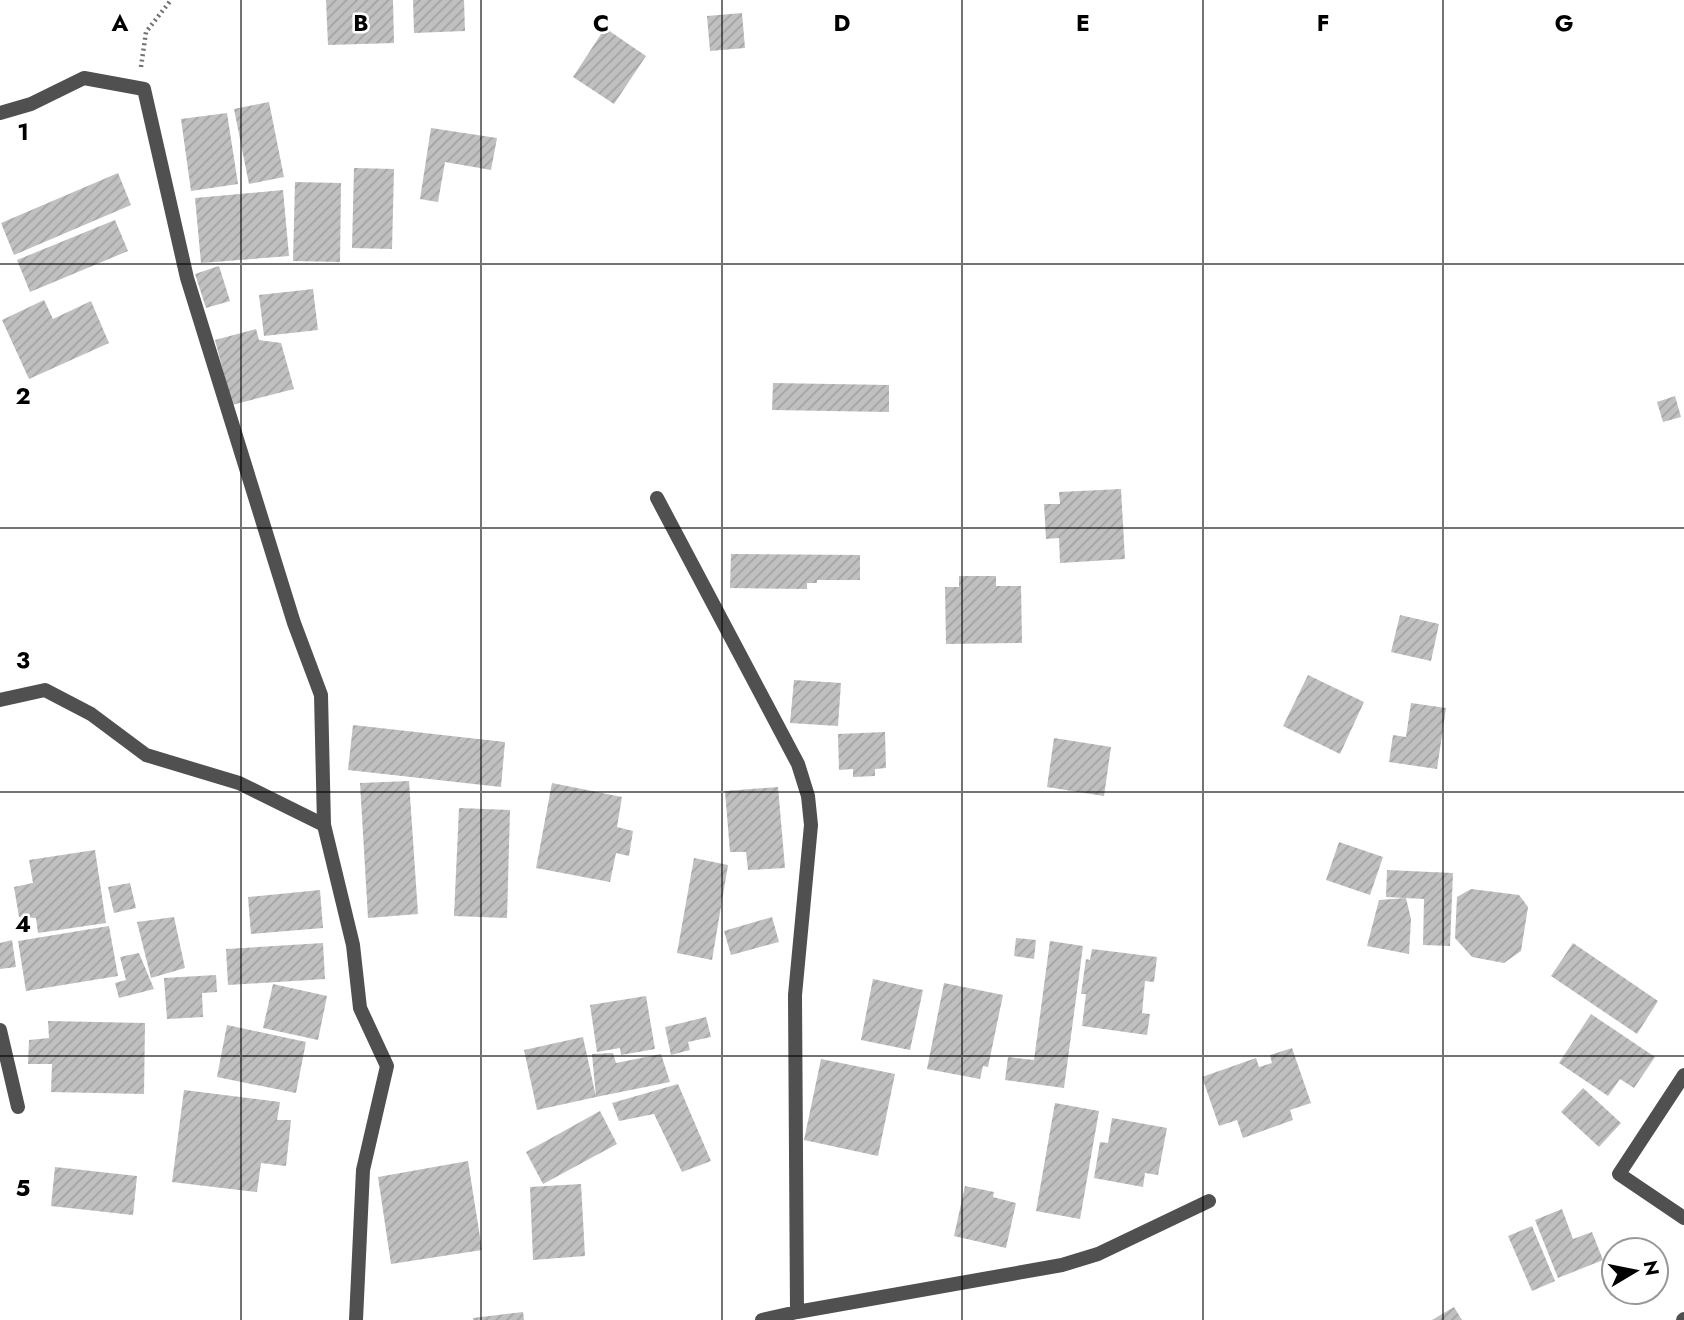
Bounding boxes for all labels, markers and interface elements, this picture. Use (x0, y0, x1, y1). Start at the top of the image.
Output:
text: A (111, 6, 129, 40)
text: B (353, 6, 369, 40)
text: C (593, 6, 609, 40)
text: D (834, 6, 851, 40)
text: E (1076, 6, 1090, 40)
text: F (1317, 6, 1329, 40)
text: G (1555, 6, 1573, 40)
text: 1 (17, 115, 29, 149)
text: 2 (15, 379, 31, 413)
text: 3 (16, 643, 30, 677)
text: 4 (15, 907, 31, 941)
text: 5 (16, 1171, 30, 1205)
north arrow (1600, 1236, 1670, 1306)
text: N (1637, 1258, 1666, 1278)

